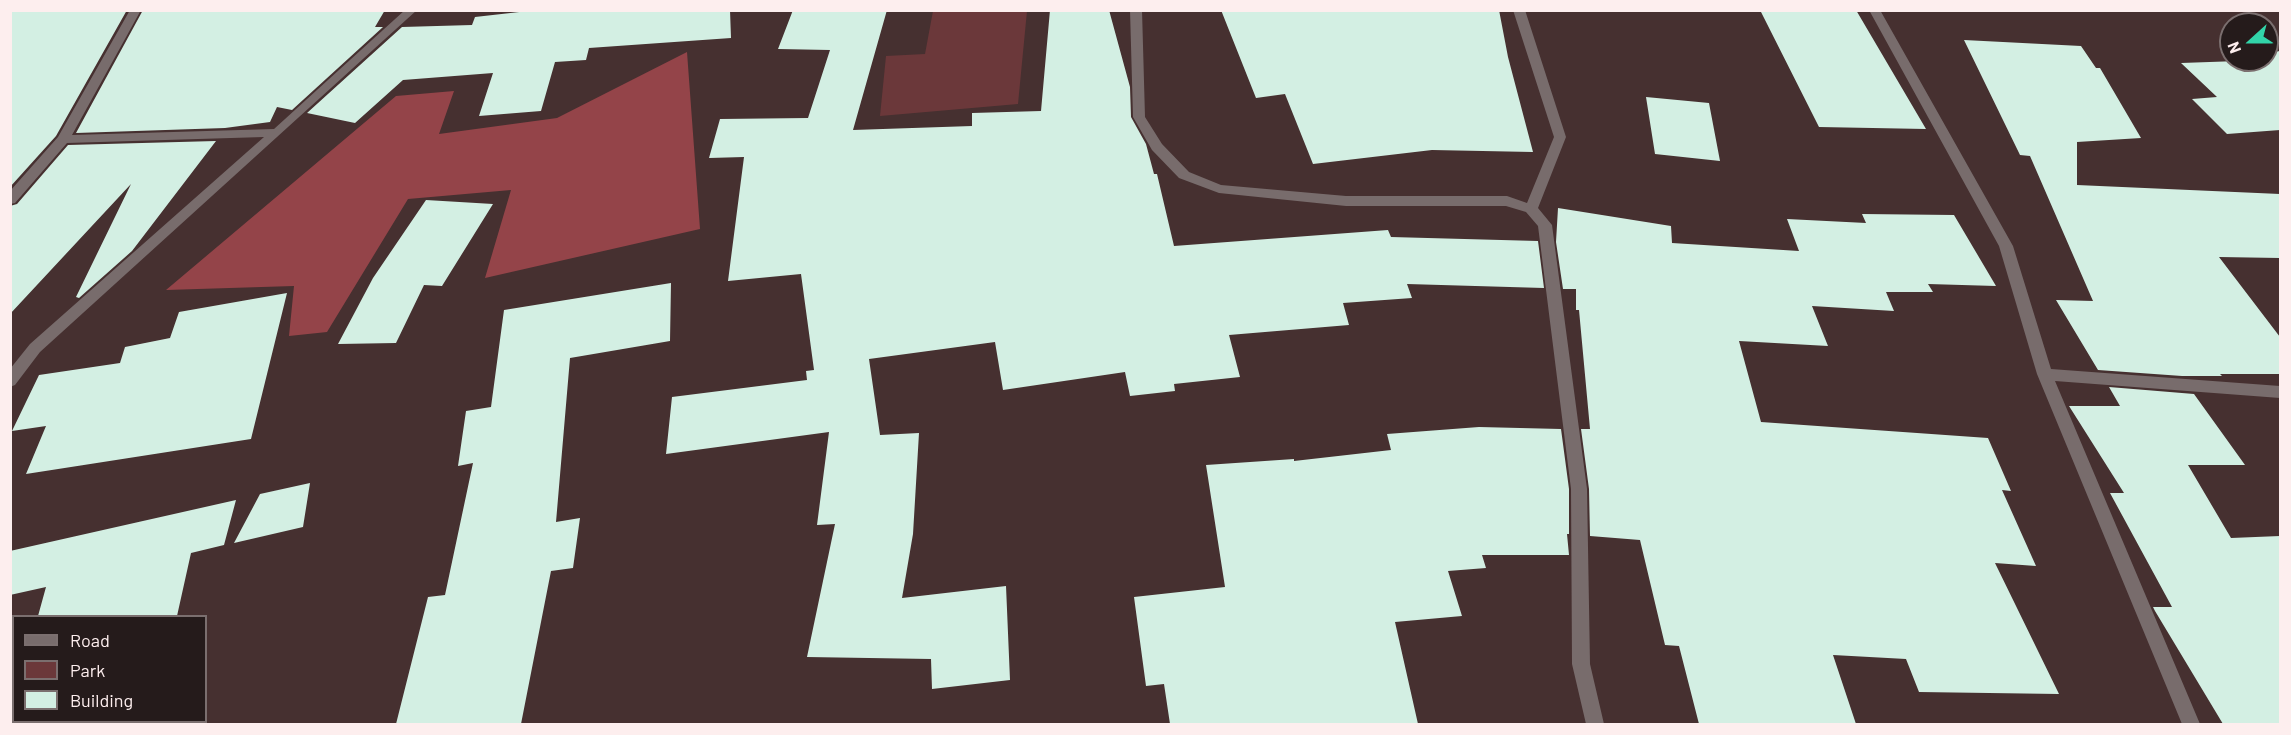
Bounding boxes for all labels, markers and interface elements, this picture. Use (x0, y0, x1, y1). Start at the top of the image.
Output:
north arrow (2219, 12, 2279, 72)
text: N (2223, 40, 2244, 56)
legend (12, 615, 207, 723)
text: Road (70, 629, 110, 651)
text: Park (70, 659, 105, 681)
text: Building (70, 689, 133, 711)

